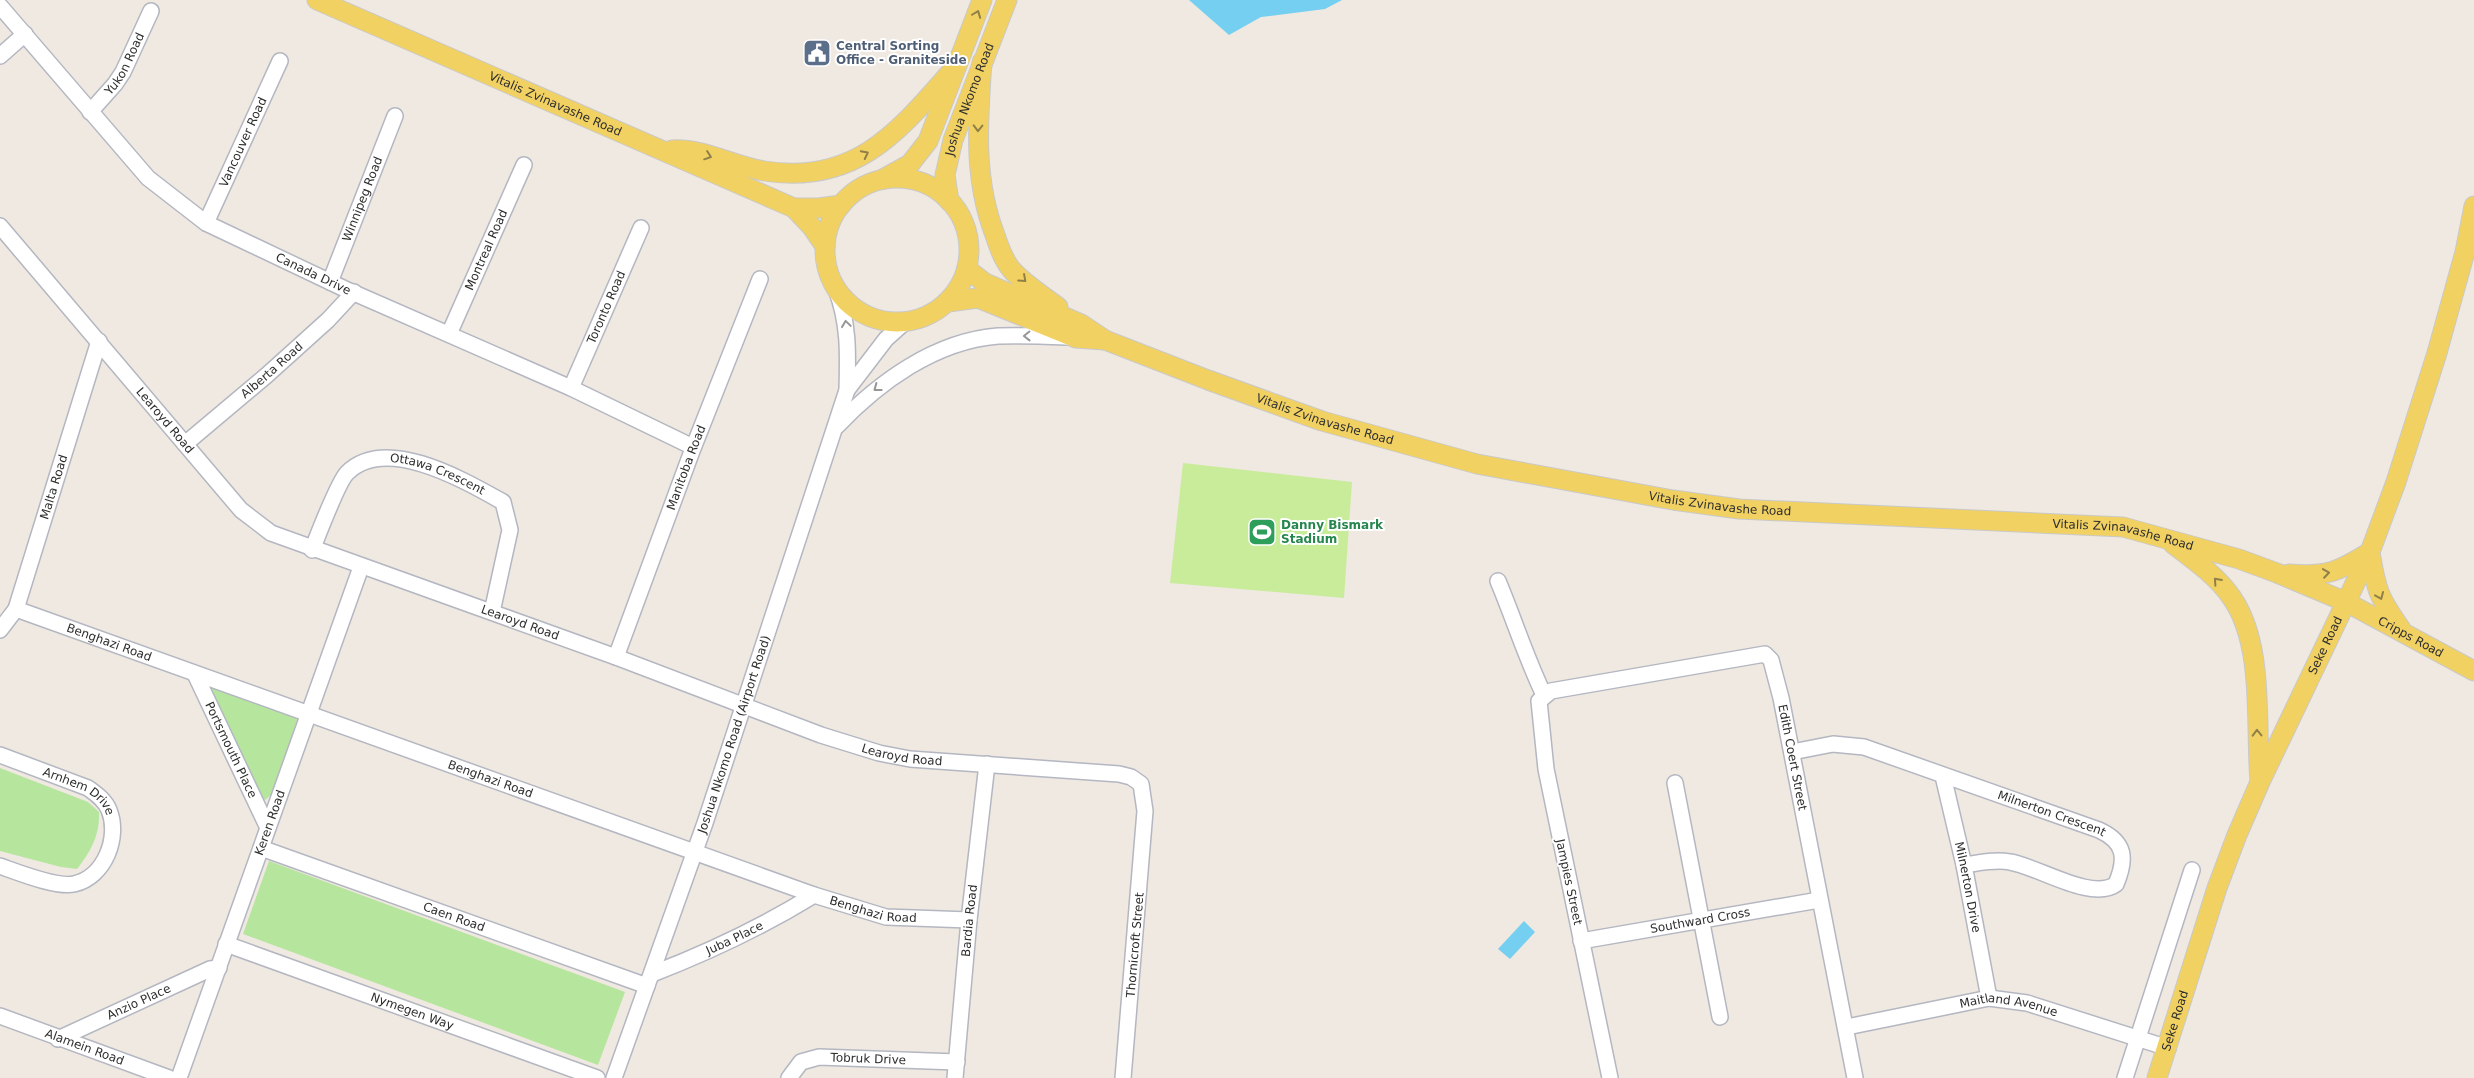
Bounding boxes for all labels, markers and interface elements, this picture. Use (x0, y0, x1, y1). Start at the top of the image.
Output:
one-way arrow (971, 10, 981, 19)
street label: Yukon Road (101, 30, 147, 98)
public building icon: Central Sorting Office - Graniteside (802, 38, 832, 68)
place label: Central Sorting Office - Graniteside (836, 39, 967, 67)
street label: Joshua Nkomo Road (942, 41, 997, 158)
street label: Vitalis Zvinavashe Road (487, 69, 624, 139)
street label: Vancouver Road (216, 95, 270, 189)
one-way arrow (973, 124, 983, 132)
one-way arrow (704, 150, 712, 160)
one-way arrow (860, 150, 869, 160)
street label: Winnipeg Road (340, 155, 385, 244)
street label: Montreal Road (462, 207, 510, 292)
street label: Canada Drive (273, 250, 353, 298)
street label: Toronto Road (584, 269, 628, 347)
one-way arrow (1017, 274, 1026, 283)
one-way arrow (842, 319, 852, 328)
one-way arrow (1023, 331, 1030, 341)
street label: Alberta Road (238, 339, 306, 401)
one-way arrow (874, 383, 883, 391)
street label: Learoyd Road (133, 385, 197, 456)
street label: Vitalis Zvinavashe Road (1254, 391, 1395, 448)
street label: Manitoba Road (664, 423, 709, 512)
street label: Ottawa Crescent (390, 451, 488, 498)
street label: Malta Road (37, 453, 70, 521)
street label: Vitalis Zvinavashe Road (1648, 489, 1792, 518)
sports icon: Danny Bismark Stadium (1247, 517, 1277, 547)
street label: Vitalis Zvinavashe Road (2052, 517, 2195, 553)
place label: Danny Bismark Stadium (1281, 518, 1384, 546)
one-way arrow (2322, 568, 2330, 579)
one-way arrow (2213, 577, 2222, 586)
one-way arrow (2373, 591, 2384, 600)
street label: Learoyd Road (479, 602, 561, 643)
street label: Seke Road (2305, 614, 2345, 677)
street label: Cripps Road (2376, 614, 2446, 660)
street label: Benghazi Road (65, 621, 154, 664)
street label: Joshua Nkomo Road (Airport Road) (695, 634, 773, 836)
street label: Portsmouth Place (202, 700, 260, 800)
street label: Edith Coert Street (1775, 703, 1810, 812)
one-way arrow (2251, 729, 2262, 737)
street label: Learoyd Road (860, 741, 943, 768)
street label: Benghazi Road (446, 757, 535, 801)
street label: Arnhem Drive (41, 765, 117, 817)
street label: Keren Road (252, 788, 288, 857)
street label: Milnerton Crescent (1996, 788, 2109, 839)
street label: Jampies Street (1553, 837, 1585, 927)
street label: Milnerton Drive (1952, 840, 1984, 934)
street label: Bardia Road (959, 884, 980, 957)
street label: Thornicroft Street (1123, 892, 1147, 999)
street label: Benghazi Road (828, 893, 917, 925)
street label: Caen Road (421, 900, 487, 934)
street label: Southward Cross (1649, 905, 1751, 936)
street label: Juba Place (703, 918, 765, 958)
street label: Anzio Place (105, 981, 173, 1022)
street label: Seke Road (2159, 989, 2191, 1053)
street label: Nymegen Way (369, 990, 456, 1033)
street label: Maitland Avenue (1958, 991, 2059, 1019)
street label: Alamein Road (43, 1026, 126, 1068)
street label: Tobruk Drive (829, 1050, 906, 1067)

